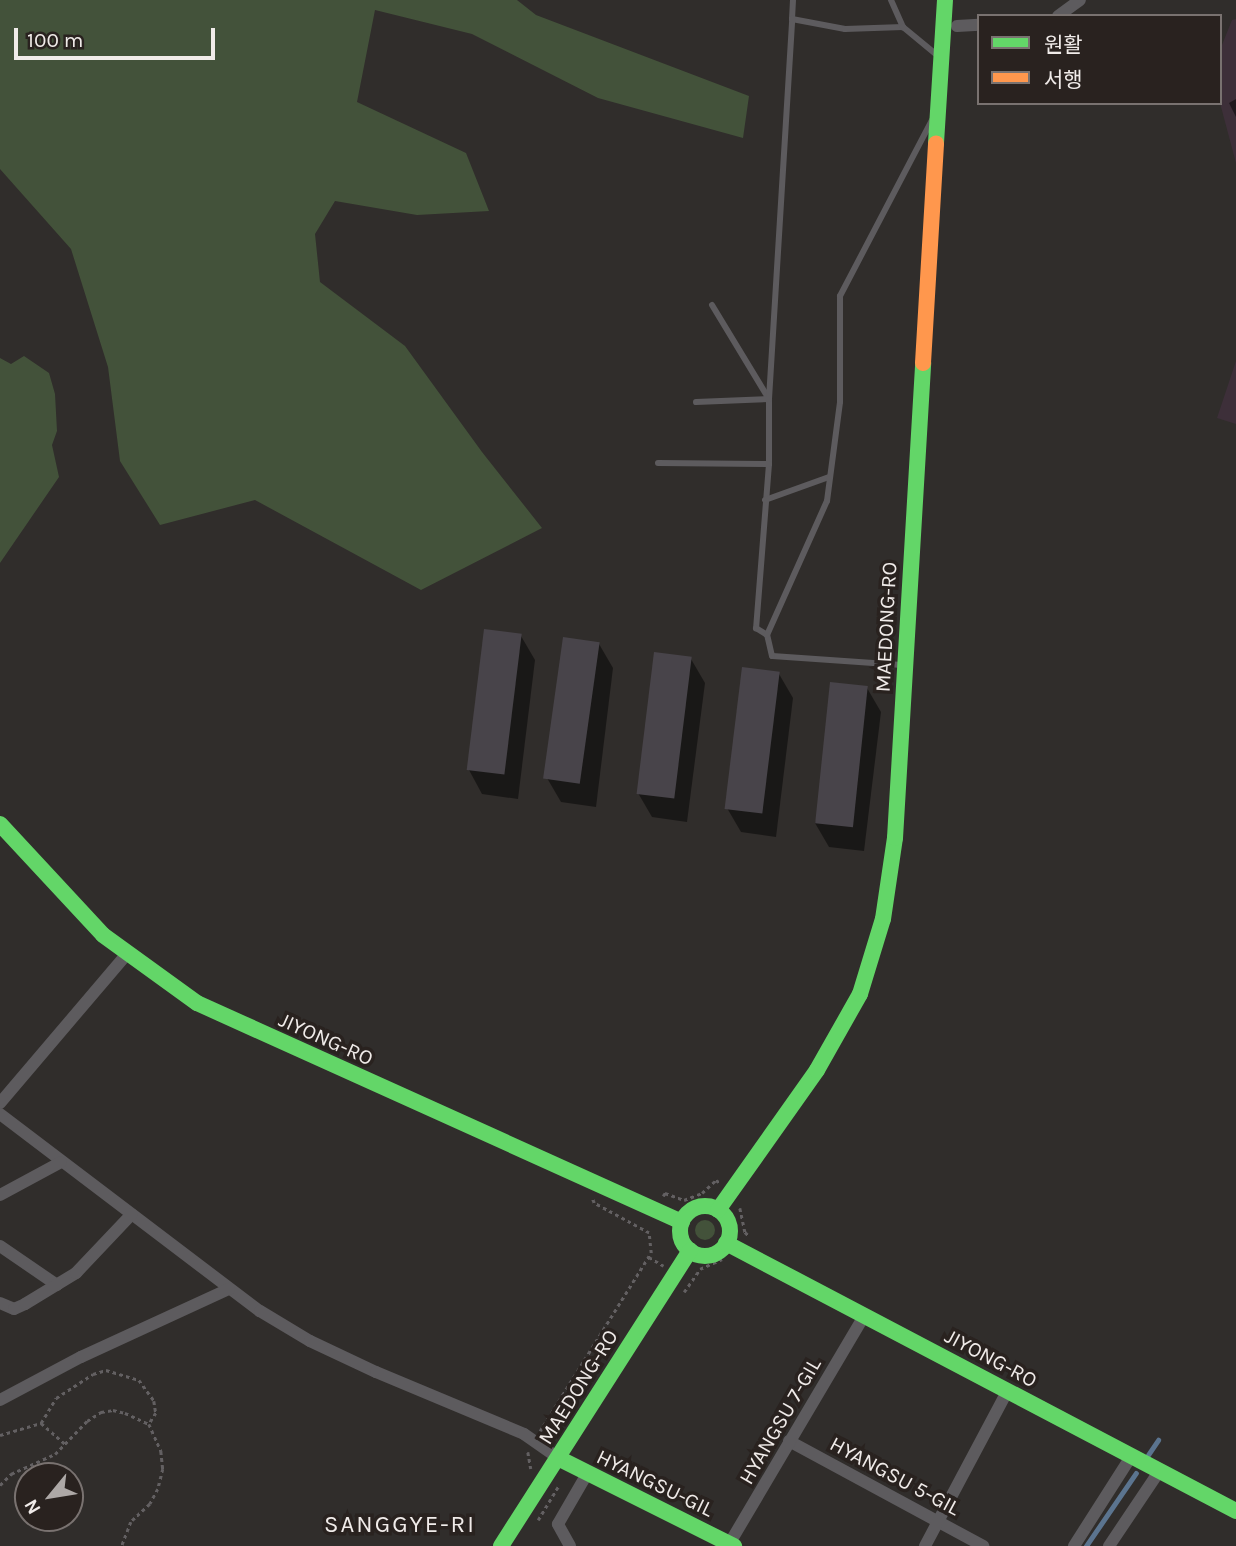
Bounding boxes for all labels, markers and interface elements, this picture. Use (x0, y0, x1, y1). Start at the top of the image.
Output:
scale bar (18, 14, 219, 58)
legend (977, 14, 1222, 105)
text: 100 m (27, 28, 84, 52)
text: 원활 (1044, 33, 1083, 57)
text: 서행 (1044, 68, 1083, 92)
street label: MAEDONG-RO (870, 561, 902, 693)
street label: JIYONG-RO (275, 1007, 377, 1071)
street label: JIYONG-RO (941, 1323, 1041, 1393)
street label: MAEDONG-RO (533, 1325, 623, 1449)
street label: HYANGSU 7-GIL (734, 1353, 826, 1489)
street label: HYANGSU 5-GIL (826, 1431, 964, 1521)
street label: HYANGSU-GIL (592, 1444, 718, 1522)
north arrow (14, 1462, 84, 1532)
text: N (20, 1495, 45, 1518)
district label: SANGGYE-RI (325, 1511, 475, 1539)

